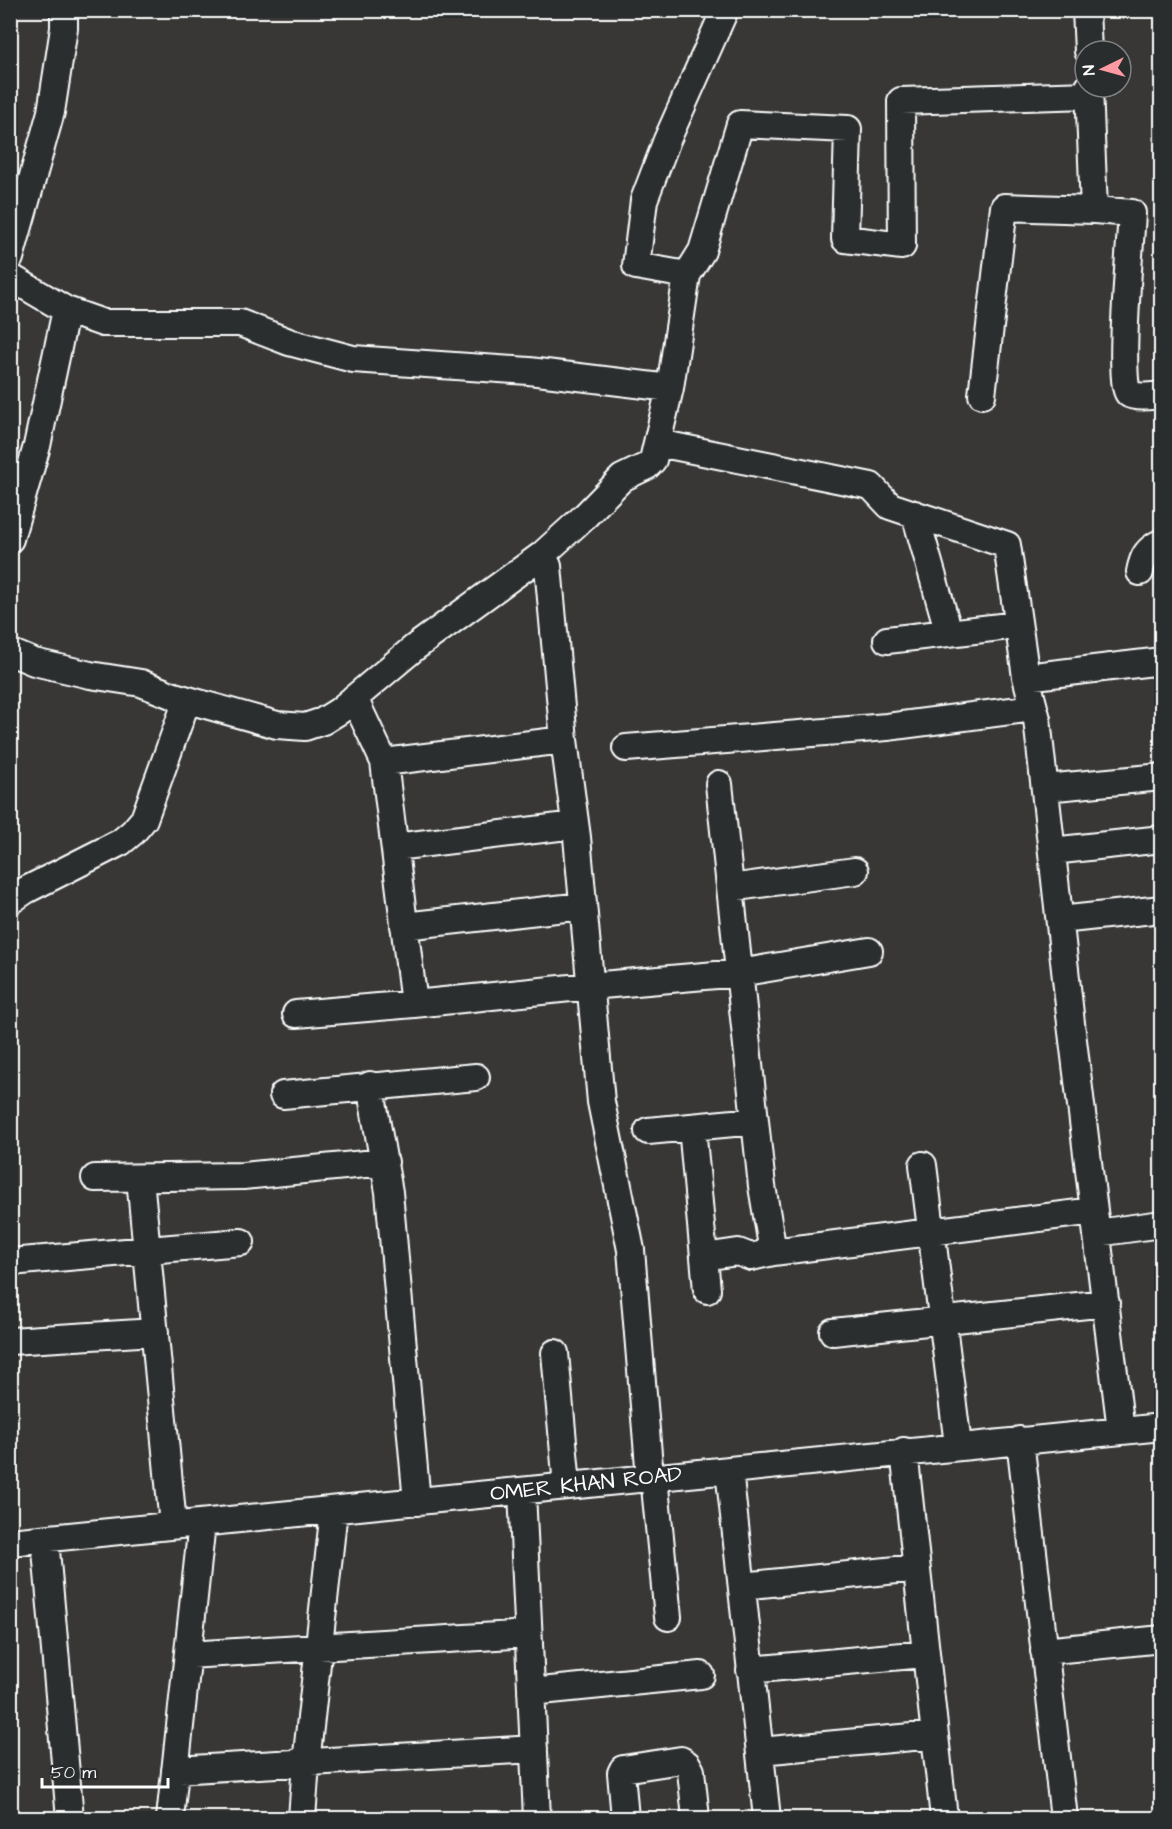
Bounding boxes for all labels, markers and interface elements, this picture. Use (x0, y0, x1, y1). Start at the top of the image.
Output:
north arrow (1073, 39, 1133, 99)
text: N (1078, 64, 1100, 76)
street label: OMER KHAN ROAD (489, 1459, 683, 1509)
scale bar (42, 1751, 168, 1789)
text: 50 m (51, 1760, 96, 1785)

